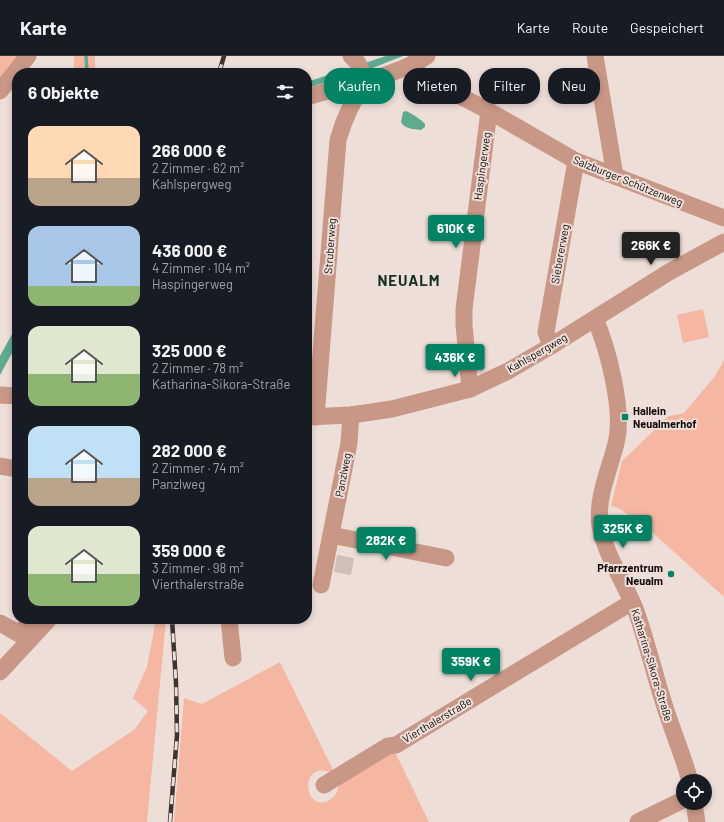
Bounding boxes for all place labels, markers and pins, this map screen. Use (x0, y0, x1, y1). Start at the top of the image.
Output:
pin: 610K € (423, 215, 489, 249)
pin: 266K € (618, 232, 684, 266)
pin: 436K € (422, 344, 488, 378)
place label: Hallein Neualmerhof (633, 404, 696, 430)
marker: Hallein Neualmerhof (620, 412, 630, 422)
pin: 325K € (590, 515, 656, 549)
pin: 282K € (353, 527, 419, 561)
place label: Pfarrzentrum Neualm (597, 561, 663, 587)
marker: Pfarrzentrum Neualm (666, 569, 676, 579)
pin: 359K € (438, 648, 504, 682)

